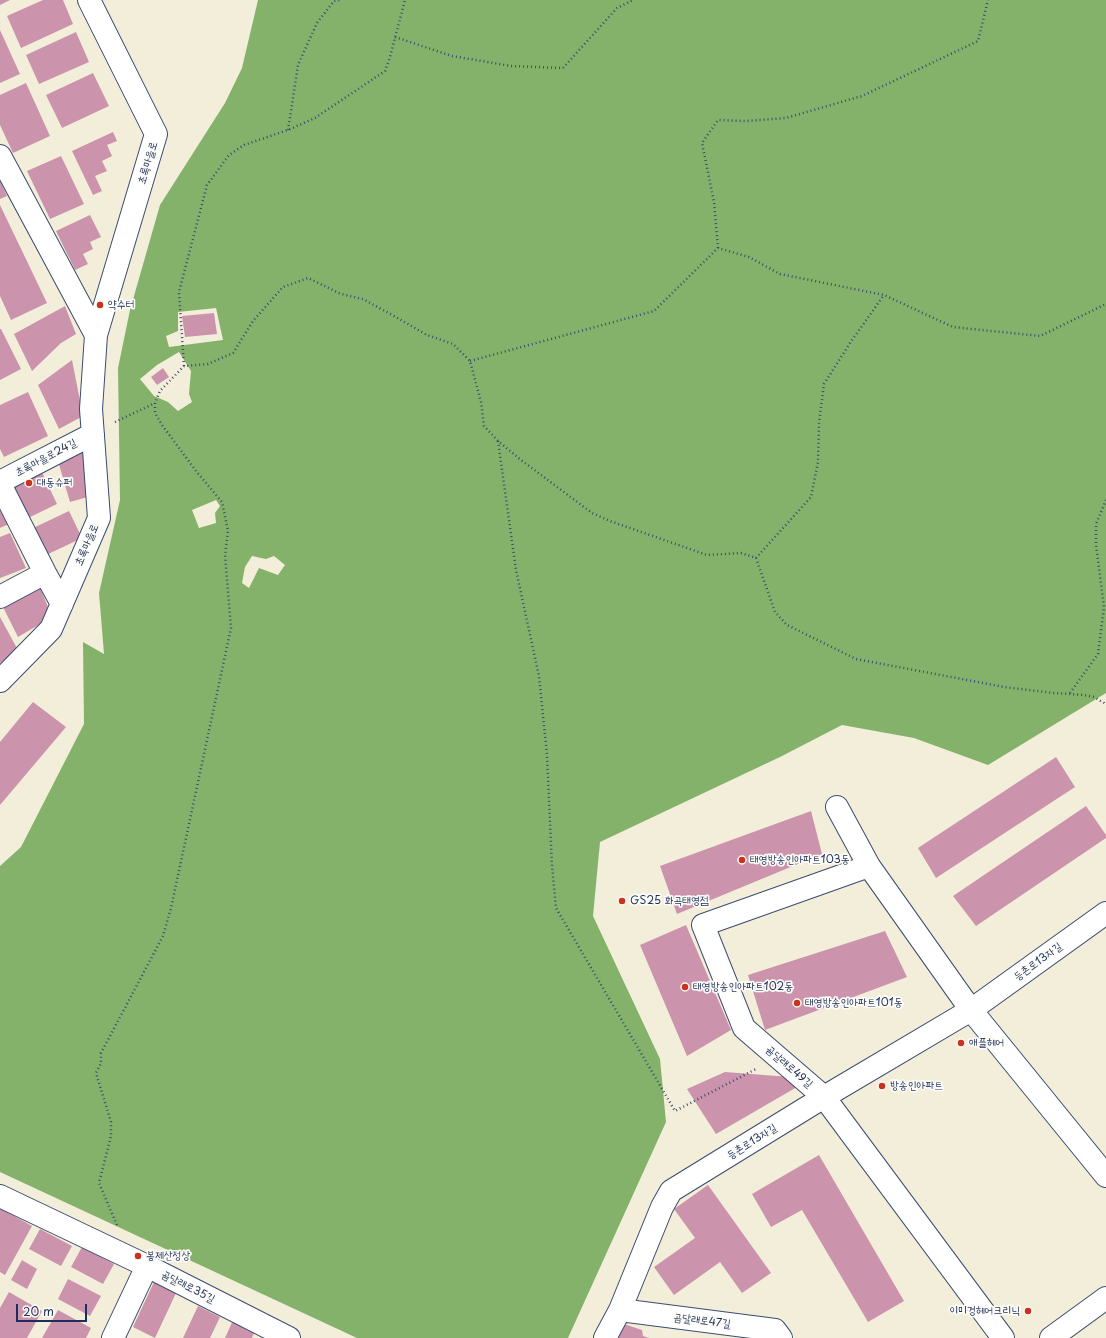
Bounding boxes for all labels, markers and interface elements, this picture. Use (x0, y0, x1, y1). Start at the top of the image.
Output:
street label: 초록마을로 (135, 140, 161, 186)
place label: 약수터 (108, 298, 135, 312)
marker: 약수터 (95, 300, 105, 310)
street label: 초록마을로24길 (13, 436, 79, 480)
place label: 대동슈퍼 (37, 476, 72, 490)
marker: 대동슈퍼 (24, 478, 34, 488)
street label: 초록마을로 (72, 522, 102, 568)
place label: 태영방송인아파트103동 (750, 853, 850, 867)
marker: 태영방송인아파트103동 (737, 855, 747, 865)
place label: GS25 화곡태영점 (630, 894, 709, 908)
marker: GS25 화곡태영점 (617, 896, 627, 906)
street label: 등촌로13자길 (1011, 940, 1065, 984)
place label: 태영방송인아파트102동 (693, 980, 793, 994)
marker: 태영방송인아파트102동 (680, 982, 690, 992)
place label: 태영방송인아파트101동 (805, 996, 903, 1010)
marker: 태영방송인아파트101동 (792, 998, 802, 1008)
place label: 애플헤어 (969, 1036, 1004, 1050)
marker: 애플헤어 (956, 1038, 966, 1048)
street label: 곰달래로49길 (763, 1043, 815, 1091)
place label: 방송인아파트 (890, 1079, 943, 1093)
marker: 방송인아파트 (877, 1081, 887, 1091)
street label: 등촌로13자길 (725, 1121, 779, 1163)
place label: 봉제산정상 (146, 1249, 190, 1263)
marker: 봉제산정상 (133, 1251, 143, 1261)
street label: 곰달래로35길 (159, 1268, 217, 1306)
scale bar (18, 1296, 89, 1322)
text: 20 m (23, 1302, 54, 1320)
place label: 이미경헤어크리닉 (949, 1304, 1020, 1318)
marker: 이미경헤어크리닉 (1023, 1306, 1033, 1316)
street label: 곰달래로47길 (673, 1311, 731, 1331)

